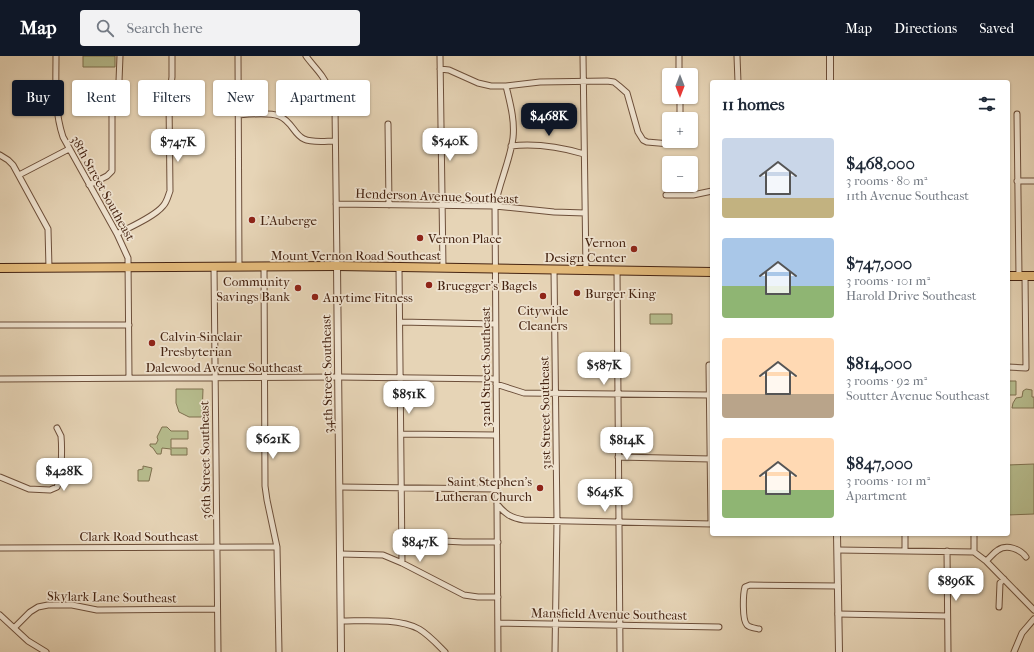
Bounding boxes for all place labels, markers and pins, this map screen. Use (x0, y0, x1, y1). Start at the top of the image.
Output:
pin: $468K (521, 103, 577, 137)
pin: $540K (422, 128, 478, 162)
pin: $747K (150, 129, 206, 163)
place label: L'Auberge (260, 213, 318, 228)
marker: L'Auberge (247, 215, 257, 225)
place label: Vernon Place (427, 231, 502, 246)
marker: Vernon Place (415, 233, 425, 243)
place label: Vernon Design Center (544, 235, 626, 265)
marker: Vernon Design Center (629, 244, 639, 254)
place label: Community Savings Bank (216, 274, 291, 304)
place label: Bruegger's Bagels (437, 278, 537, 293)
marker: Bruegger's Bagels (424, 280, 434, 290)
marker: Community Savings Bank (293, 283, 303, 293)
place label: Burger King (585, 286, 657, 301)
marker: Burger King (572, 288, 582, 298)
place label: Anytime Fitness (322, 290, 413, 305)
marker: Citywide Cleaners (538, 291, 548, 301)
marker: Anytime Fitness (310, 292, 320, 302)
place label: Citywide Cleaners (518, 303, 569, 333)
place label: Calvin-Sinclair Presbyterian (160, 329, 243, 359)
marker: Calvin-Sinclair Presbyterian (147, 338, 157, 348)
pin: $587K (576, 352, 632, 386)
pin: $851K (381, 381, 437, 415)
pin: $621K (245, 426, 301, 460)
pin: $814K (599, 427, 655, 461)
pin: $428K (36, 458, 92, 492)
place label: Saint Stephen's Lutheran Church (435, 474, 533, 504)
pin: $645K (577, 479, 633, 513)
marker: Saint Stephen's Lutheran Church (535, 483, 545, 493)
pin: $847K (392, 529, 448, 563)
pin: $896K (928, 568, 984, 602)

